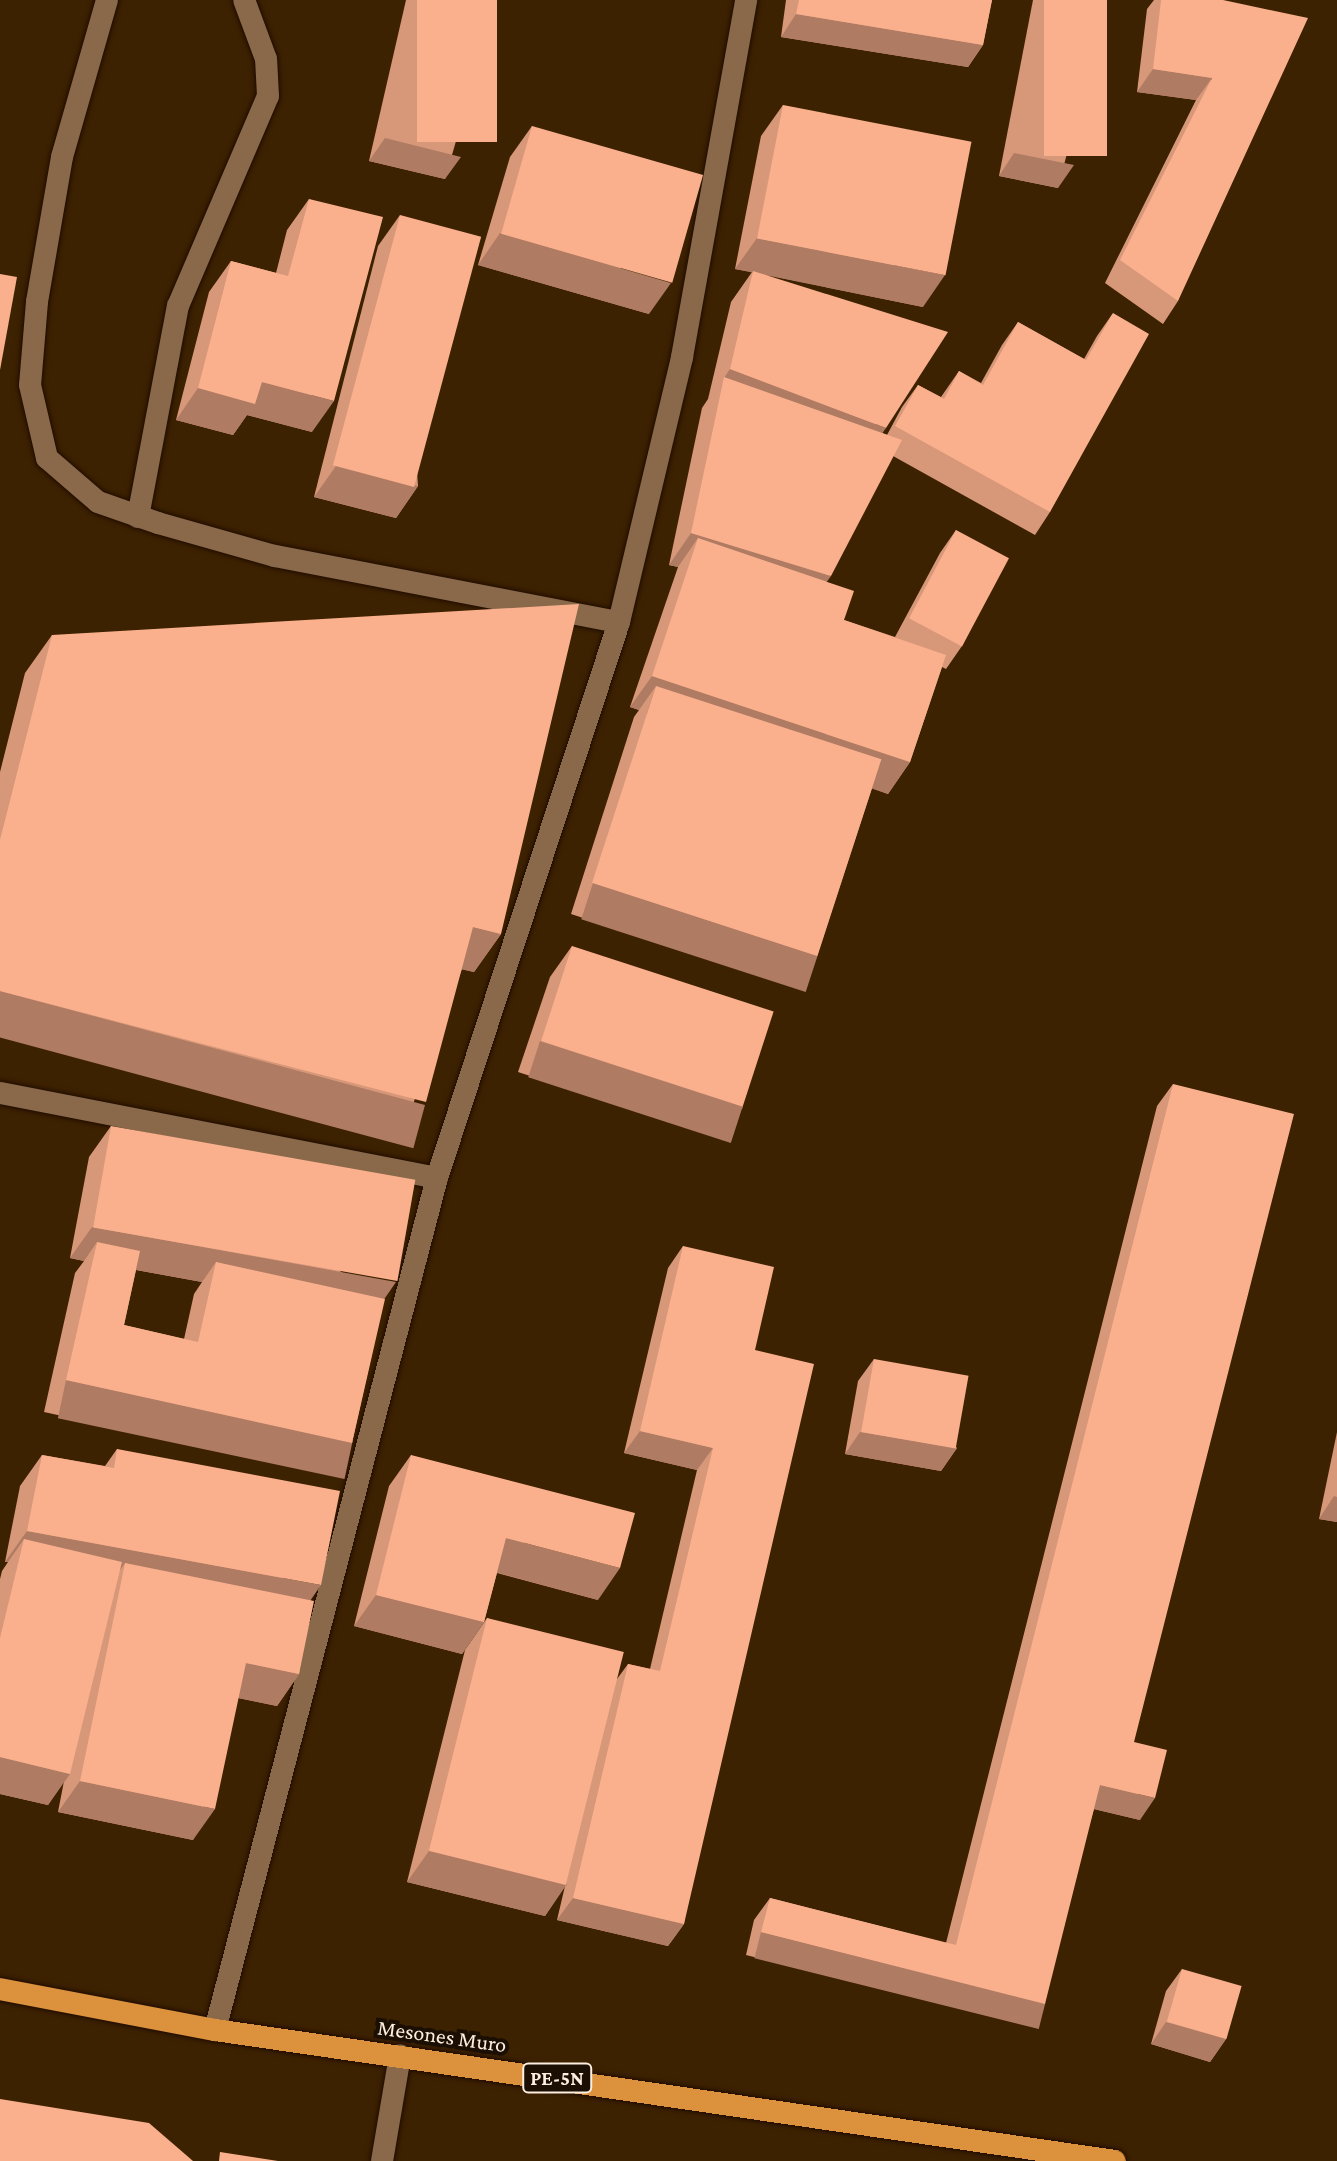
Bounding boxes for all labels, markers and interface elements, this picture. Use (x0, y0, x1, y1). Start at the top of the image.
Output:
street label: Mesones Muro (376, 2014, 508, 2058)
road number: PE-5N (521, 2062, 593, 2094)

